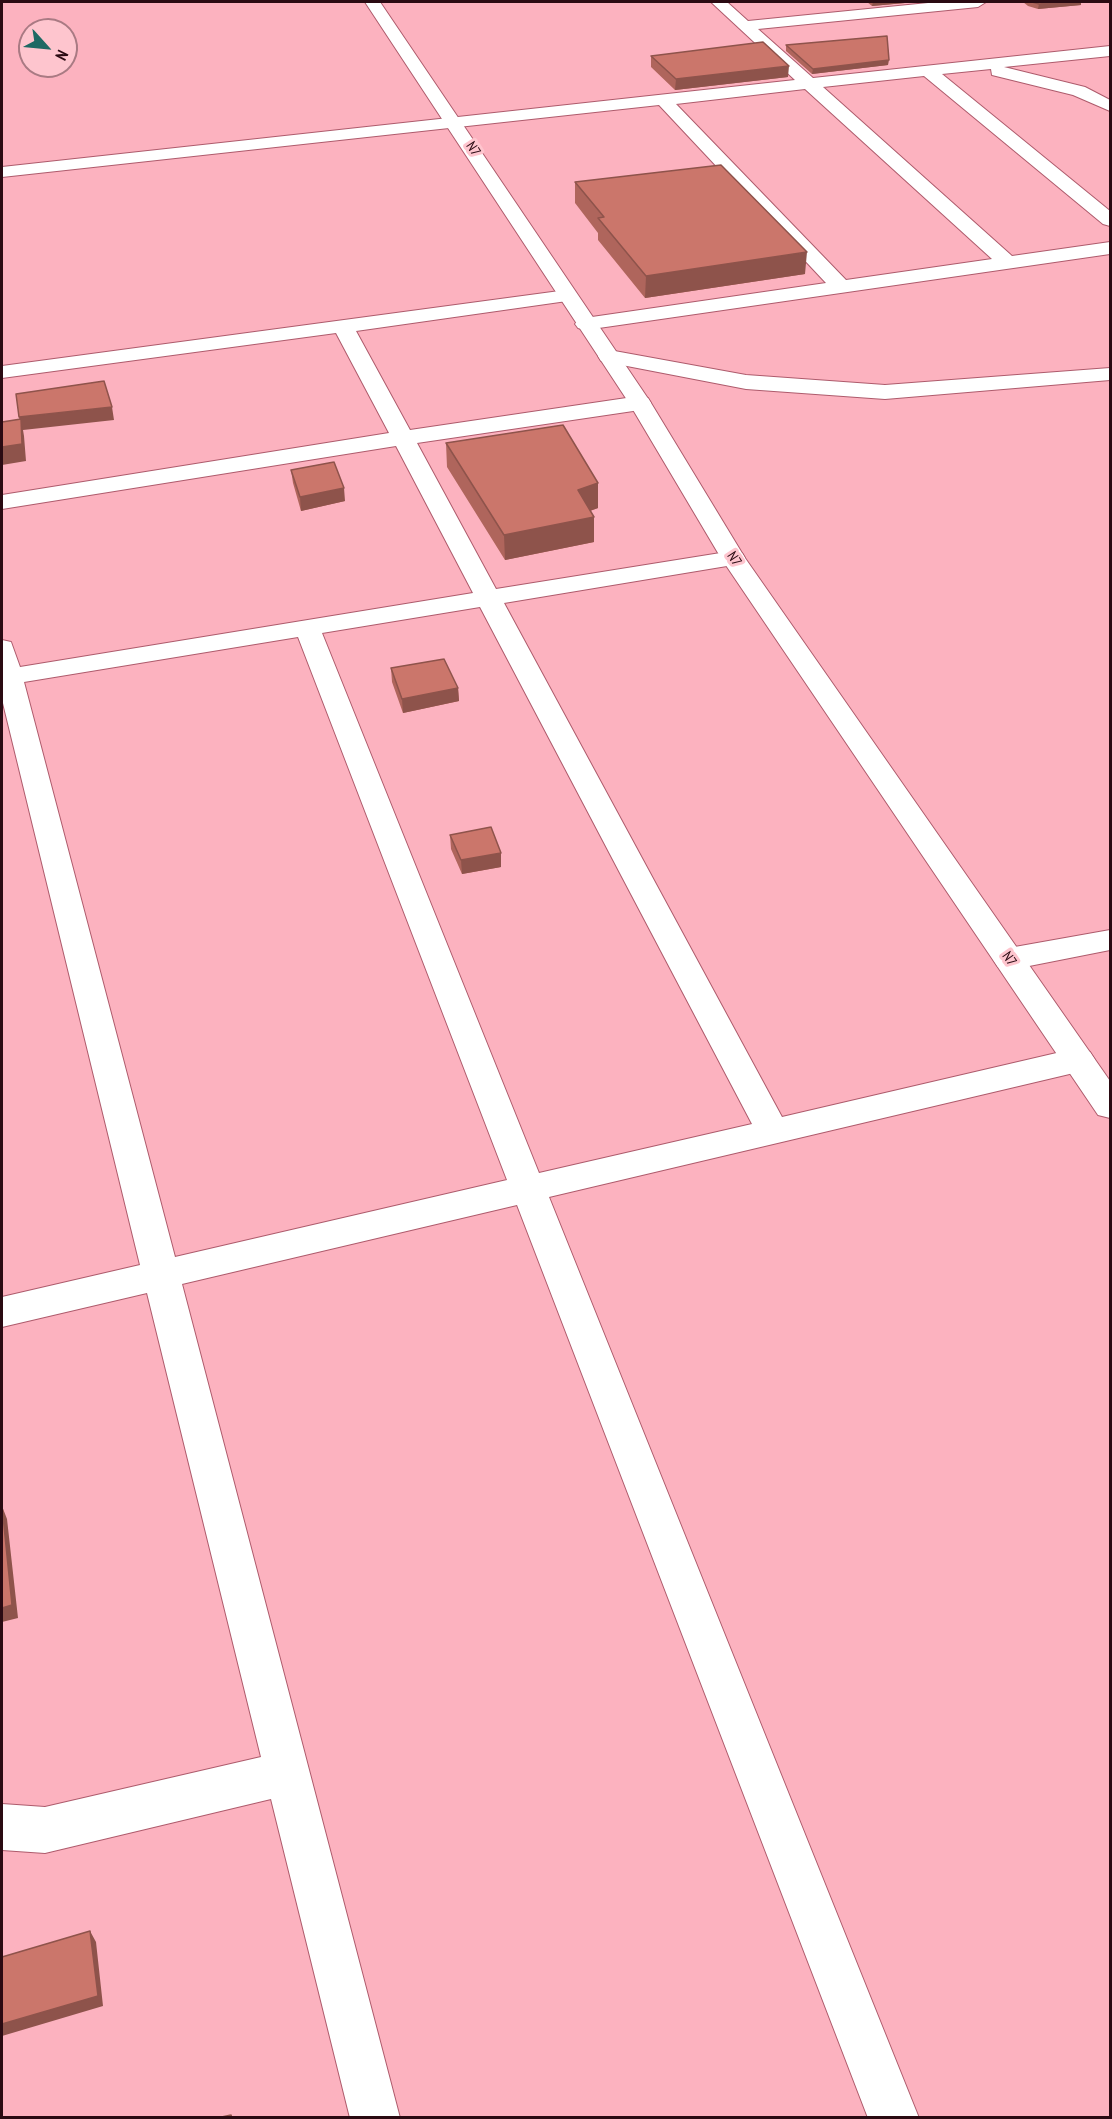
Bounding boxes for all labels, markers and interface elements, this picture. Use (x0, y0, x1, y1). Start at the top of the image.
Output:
north arrow (18, 18, 78, 78)
text: N (51, 47, 73, 64)
street label: N7 (462, 139, 484, 159)
street label: N7 (723, 549, 745, 569)
street label: N7 (998, 949, 1020, 969)

